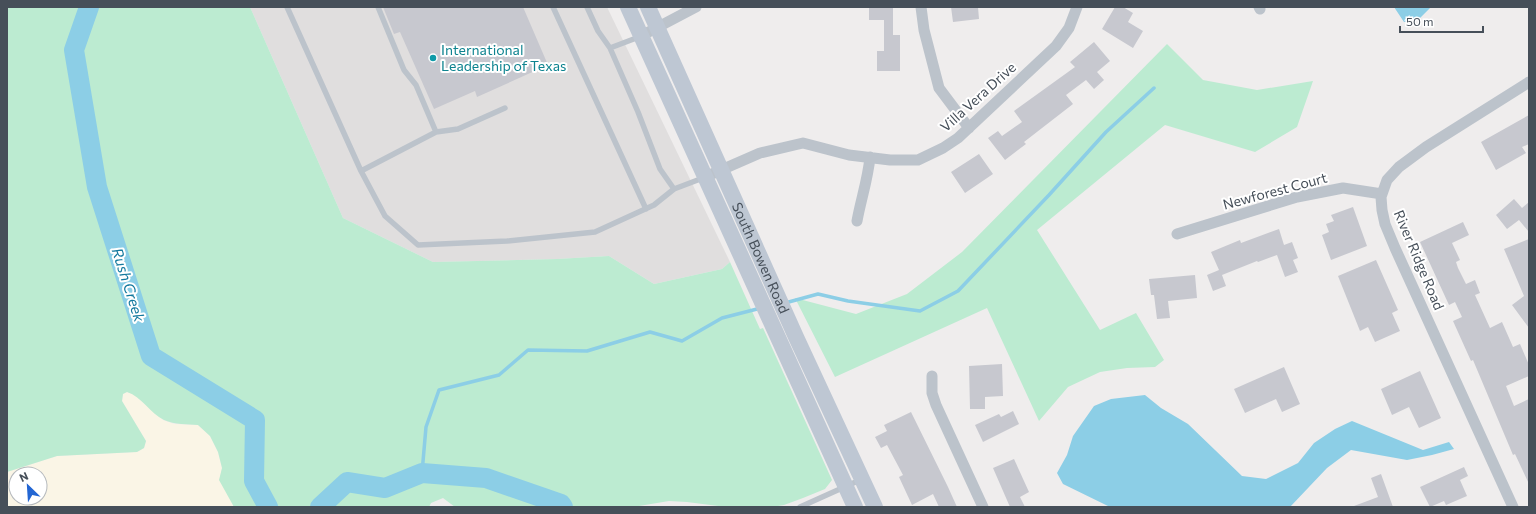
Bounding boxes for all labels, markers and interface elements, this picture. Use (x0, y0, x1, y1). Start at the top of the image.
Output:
scale bar (1400, 8, 1483, 34)
text: 50 m (1406, 14, 1434, 28)
place label: International Leadership of Texas (441, 41, 566, 74)
marker: International Leadership of Texas (428, 53, 438, 63)
street label: Villa Vera Drive (936, 58, 1019, 135)
street label: Newforest Court (1221, 168, 1329, 213)
street label: South Bowen Road (729, 200, 793, 316)
street label: River Ridge Road (1391, 207, 1448, 312)
water label: Rush Creek (109, 245, 150, 325)
north arrow (8, 466, 48, 506)
text: N (17, 469, 30, 484)

